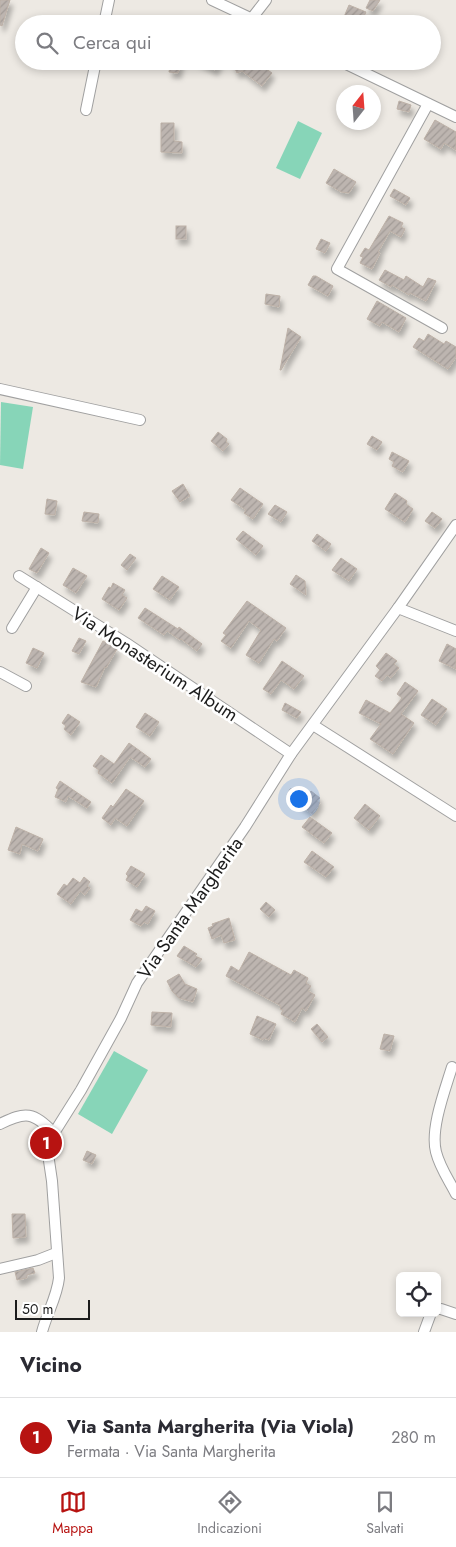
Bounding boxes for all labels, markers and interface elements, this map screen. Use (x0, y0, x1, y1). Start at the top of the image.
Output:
search box (15, 15, 441, 70)
icon: search (33, 29, 61, 57)
text: Cerca qui (73, 29, 152, 56)
north arrow (336, 85, 381, 130)
street label: Via Monasterium Album (66, 600, 244, 728)
your location (286, 786, 312, 812)
street label: Via Santa Margherita (131, 832, 249, 984)
pin: 1 (30, 1124, 62, 1162)
map controls (396, 1272, 441, 1317)
button: locate (396, 1272, 441, 1317)
scale bar (15, 1297, 90, 1320)
text: 50 m (22, 1299, 53, 1319)
text: Vicino (20, 1350, 82, 1380)
text: Via Santa Margherita (Via Viola) (67, 1413, 354, 1440)
text: 1 (32, 1426, 40, 1449)
text: 280 m (391, 1426, 436, 1449)
text: Fermata · Via Santa Margherita (67, 1440, 276, 1463)
tab: Mappa (52, 1488, 93, 1538)
tab: Indicazioni (197, 1488, 262, 1538)
tab: Salvati (366, 1488, 404, 1538)

